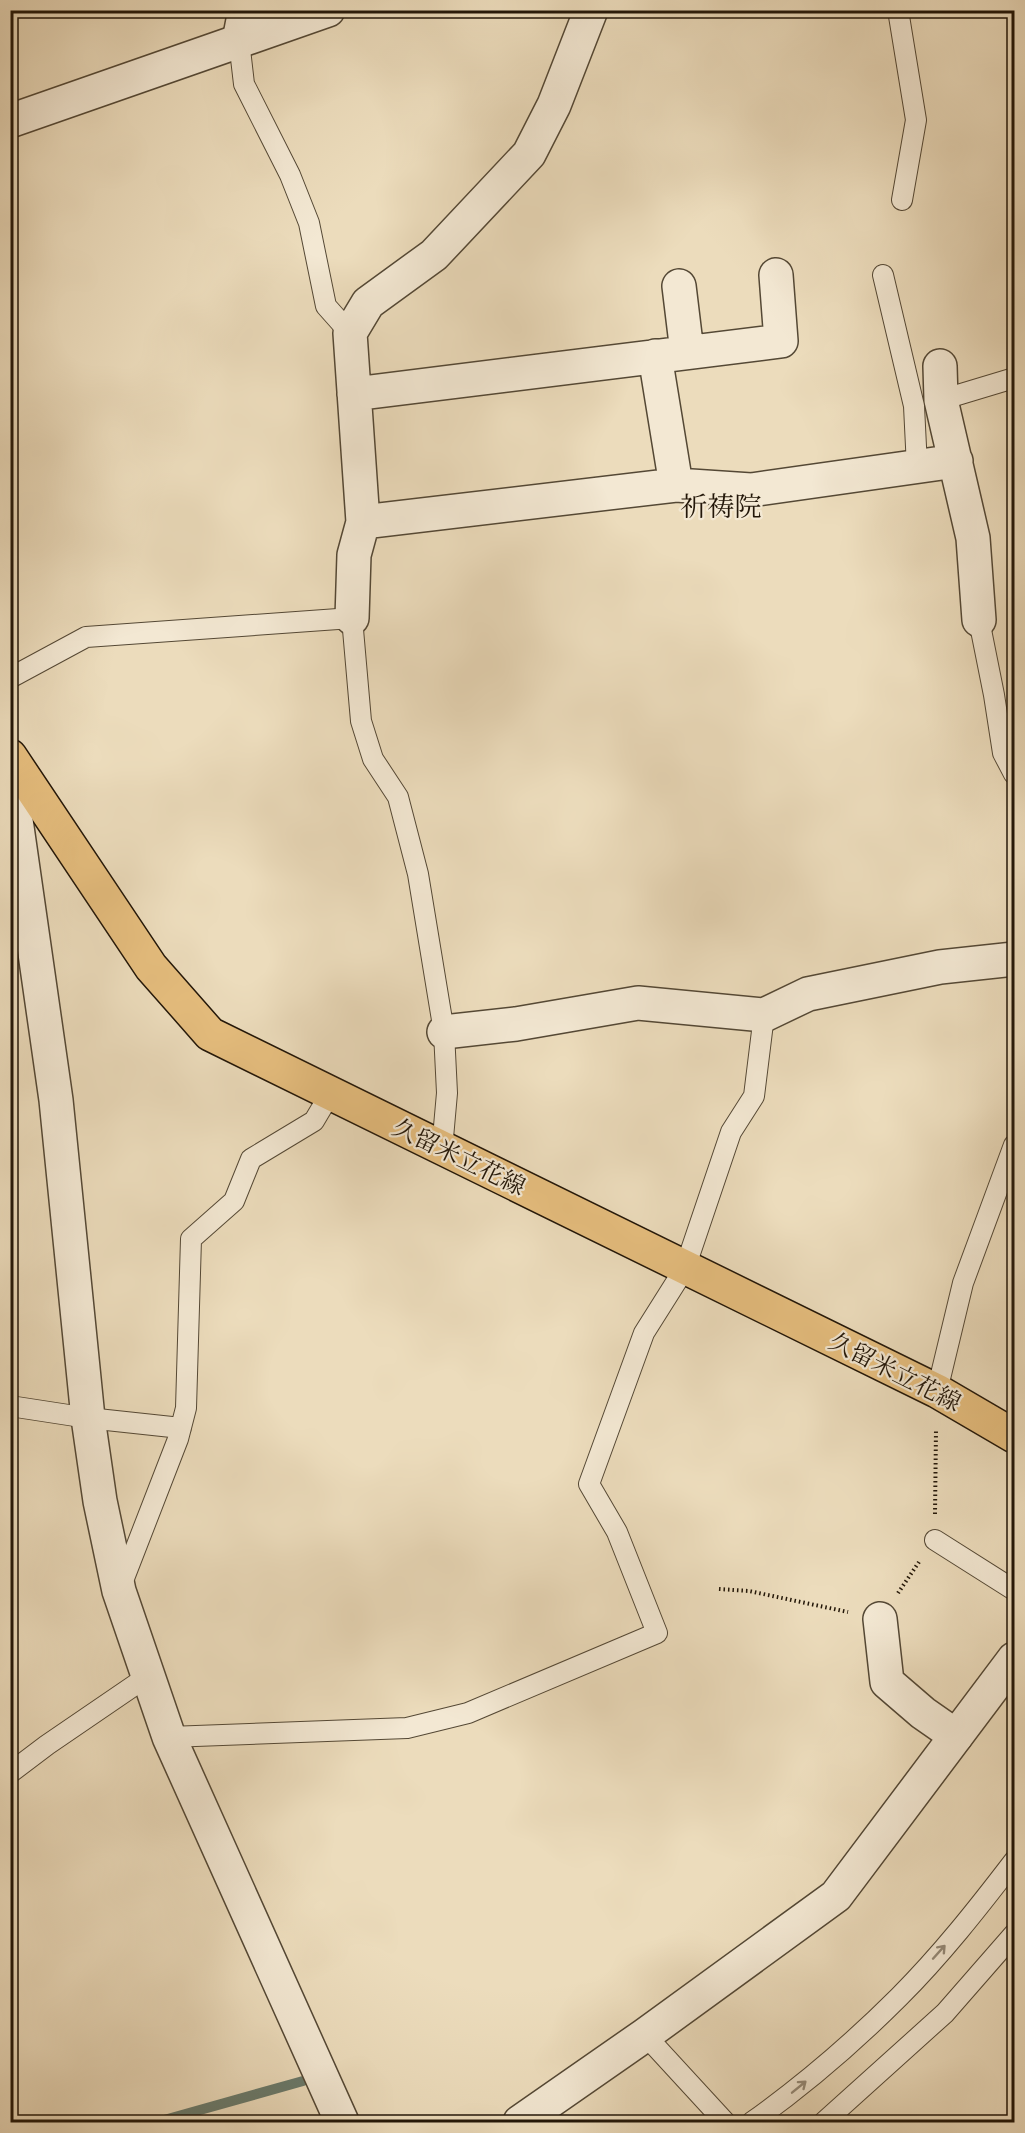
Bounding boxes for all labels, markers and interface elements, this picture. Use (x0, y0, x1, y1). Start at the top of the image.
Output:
district label: 祈祷院 (681, 490, 762, 528)
street label: 久留米立花線 (386, 1112, 530, 1206)
street label: 久留米立花線 (822, 1326, 966, 1422)
one-way arrow (932, 1945, 946, 1960)
one-way arrow (791, 2081, 807, 2094)

